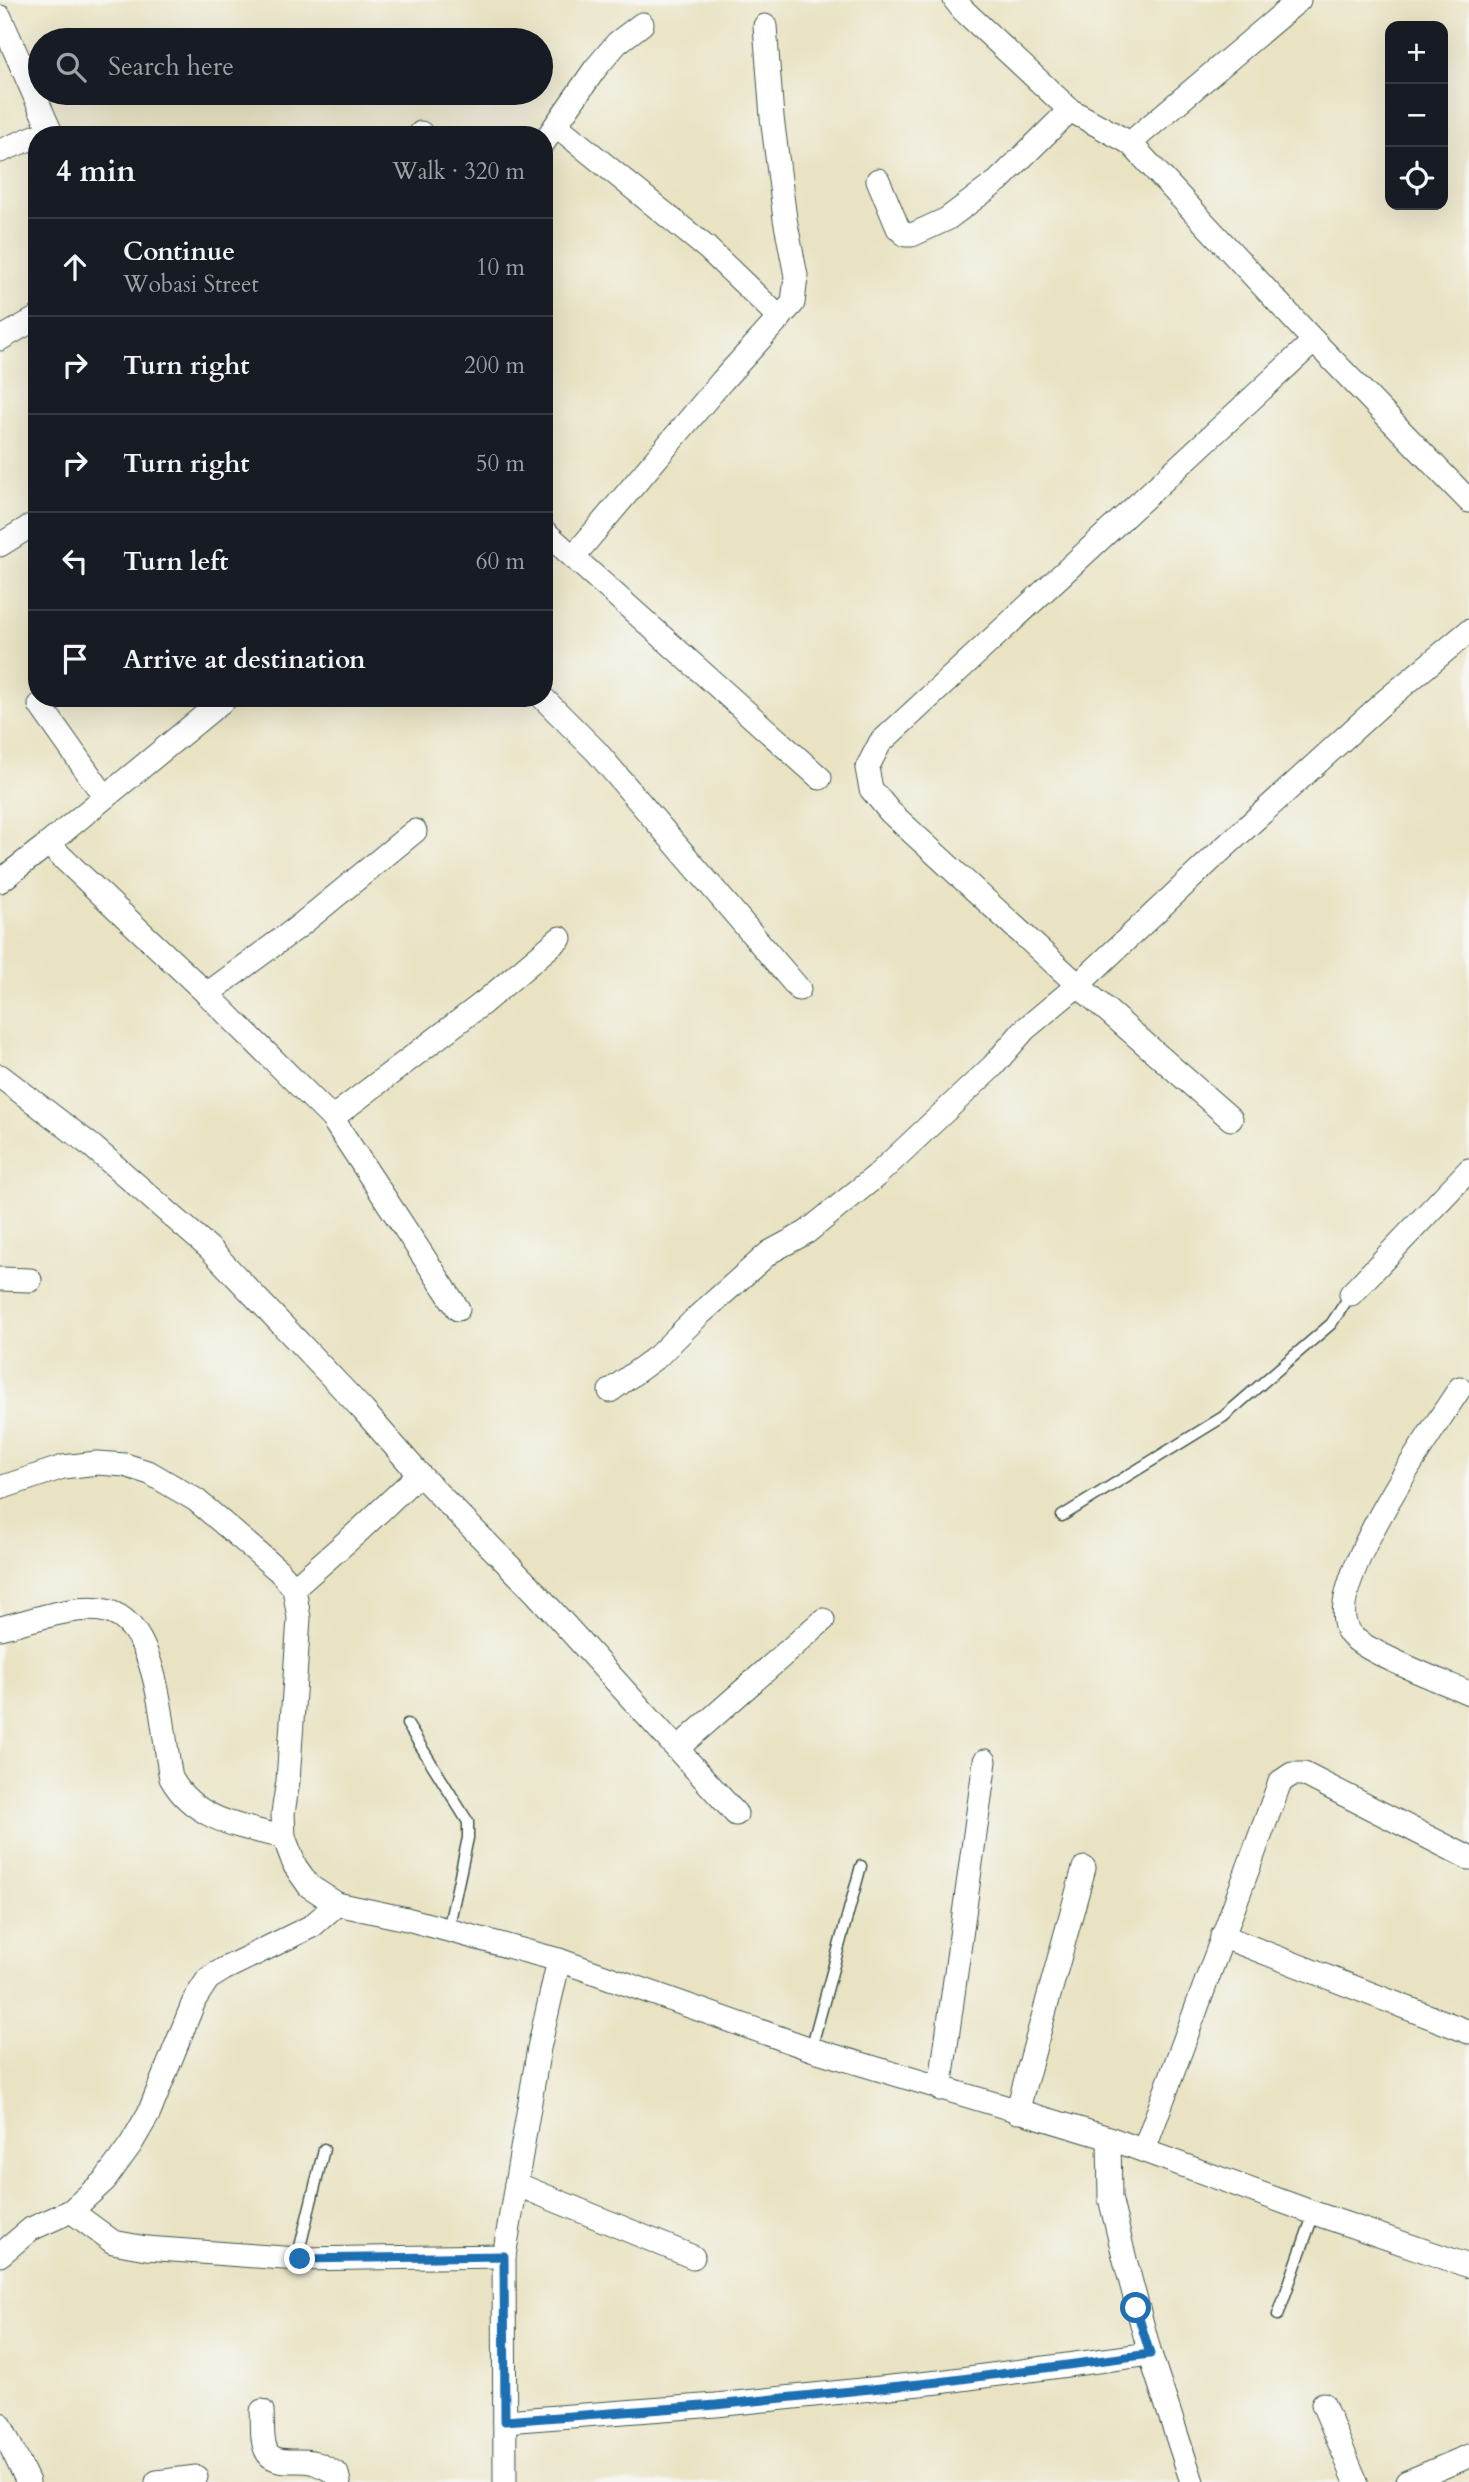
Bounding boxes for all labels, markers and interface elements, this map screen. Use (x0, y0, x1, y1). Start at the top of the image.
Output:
map controls (1385, 21, 1448, 210)
button: + (1385, 21, 1448, 84)
search box (28, 28, 553, 105)
icon: search (52, 48, 90, 86)
text: Search here (108, 49, 234, 84)
button: − (1385, 84, 1448, 147)
button: locate (1385, 147, 1448, 210)
text: 4 min (56, 151, 136, 192)
text: Walk · 320 m (392, 156, 525, 187)
text: Continue (123, 234, 235, 269)
icon: ahead (56, 248, 94, 286)
text: 10 m (476, 252, 525, 283)
text: Wobasi Street (123, 269, 259, 300)
icon: right (56, 346, 94, 384)
text: Turn right (123, 348, 250, 383)
text: 200 m (464, 350, 525, 381)
icon: right (56, 444, 94, 482)
text: Turn right (123, 446, 250, 481)
text: 50 m (476, 448, 525, 479)
icon: left (56, 542, 94, 580)
text: Turn left (123, 544, 228, 579)
text: 60 m (476, 546, 525, 577)
icon: arrive (56, 640, 94, 678)
text: Arrive at destination (123, 642, 366, 677)
route end (284, 2243, 315, 2274)
route start (1120, 2292, 1151, 2323)

